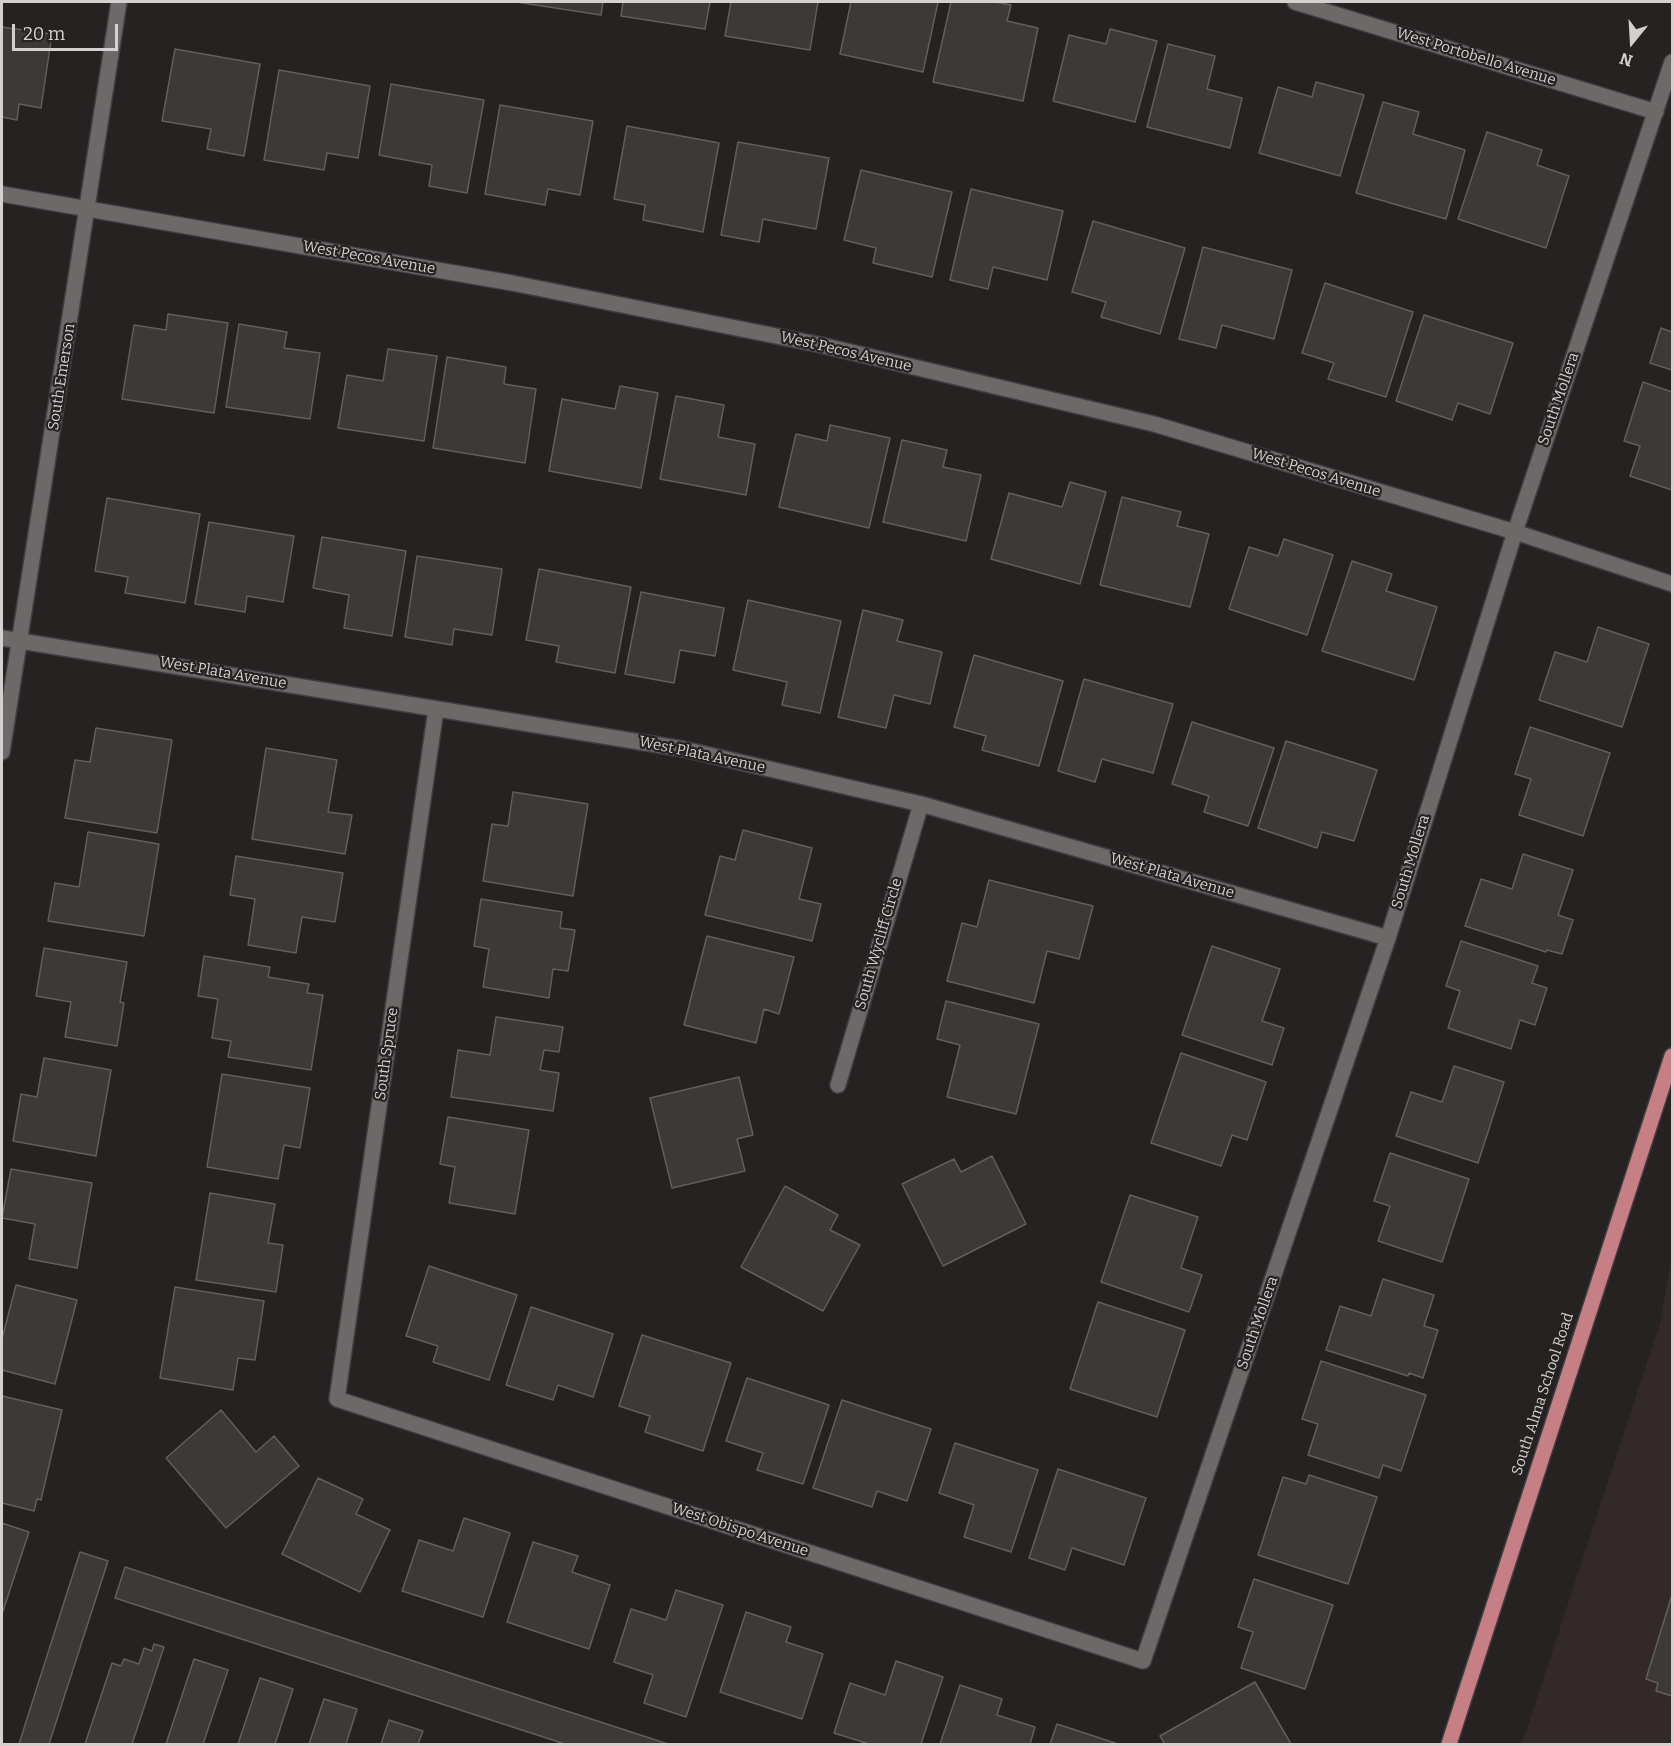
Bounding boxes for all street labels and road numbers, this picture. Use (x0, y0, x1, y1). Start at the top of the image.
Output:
street label: West Portobello Avenue (1394, 24, 1558, 90)
street label: West Pecos Avenue (301, 238, 437, 278)
street label: South Emerson (45, 322, 79, 432)
street label: West Pecos Avenue (779, 328, 913, 376)
street label: South Mollera (1535, 350, 1583, 448)
street label: West Pecos Avenue (1249, 445, 1383, 501)
street label: West Plata Avenue (158, 653, 288, 693)
street label: West Plata Avenue (637, 733, 767, 777)
street label: South Mollera (1388, 813, 1434, 911)
street label: West Plata Avenue (1108, 850, 1236, 902)
street label: South Wycliff Circle (852, 876, 906, 1012)
street label: South Spruce (372, 1007, 402, 1101)
street label: South Mollera (1234, 1274, 1282, 1372)
street label: South Alma School Road (1508, 1310, 1578, 1478)
street label: West Obispo Avenue (669, 1499, 811, 1561)

